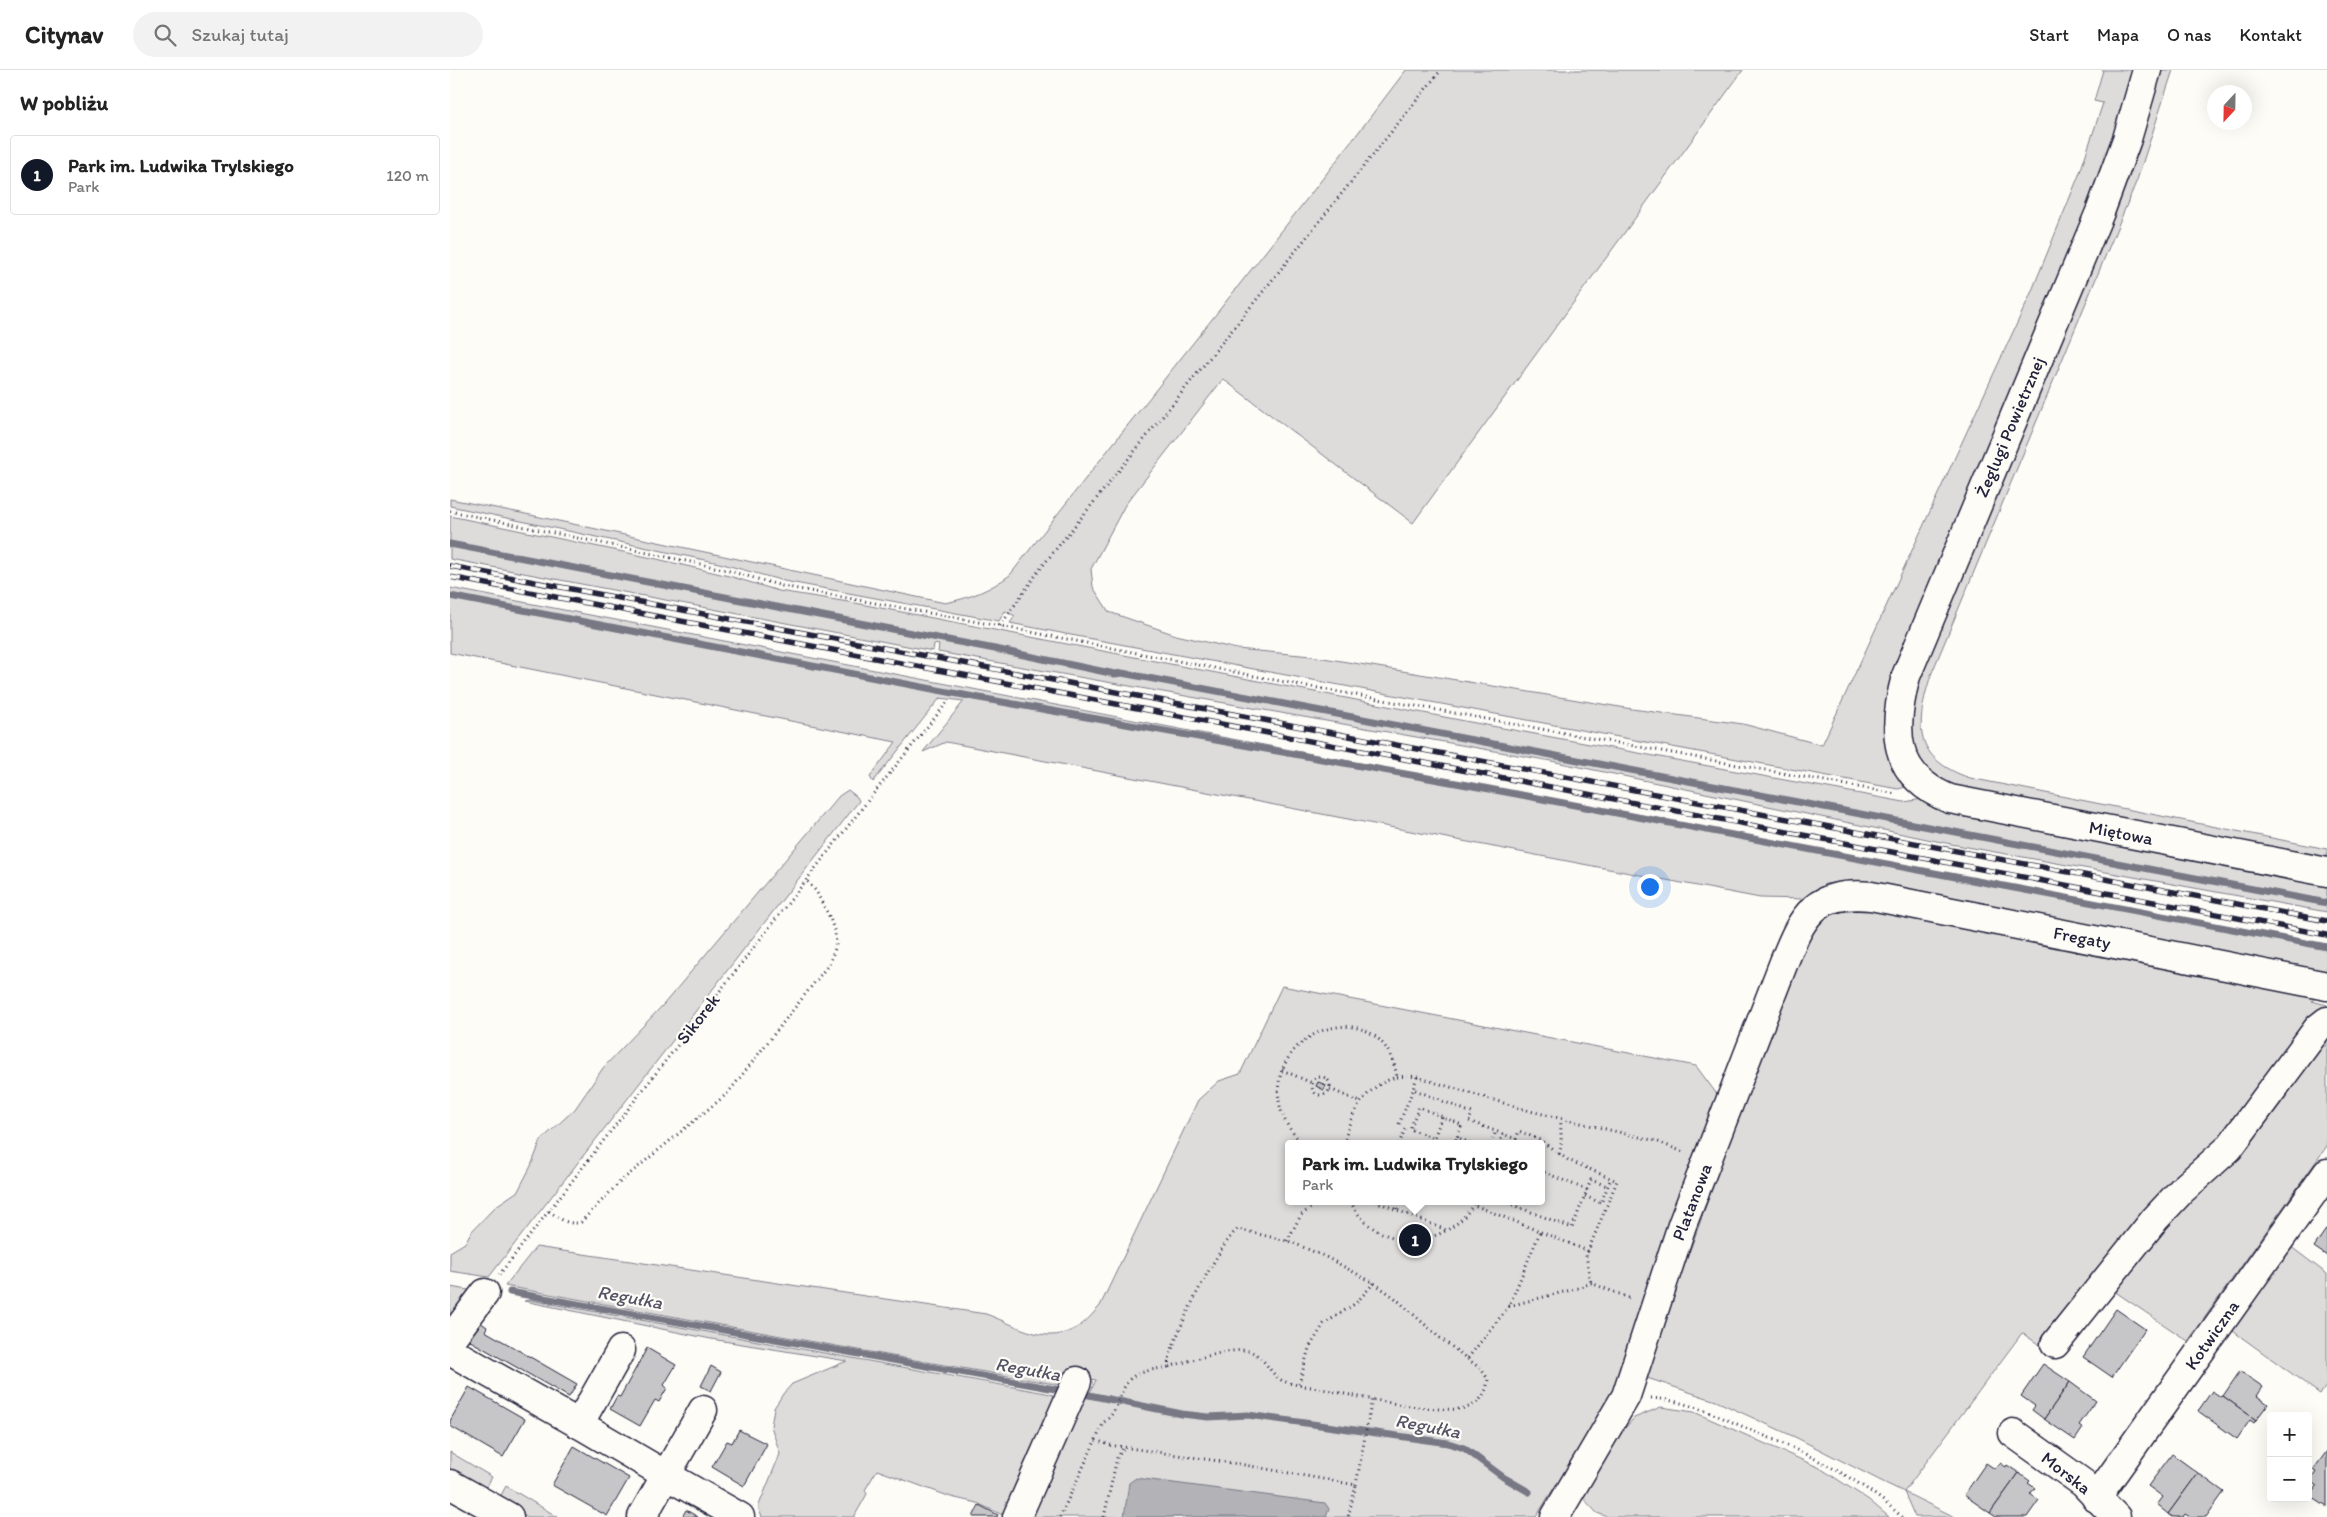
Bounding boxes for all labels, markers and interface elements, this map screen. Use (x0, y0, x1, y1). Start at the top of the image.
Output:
search box (133, 12, 483, 57)
text: Citynav (25, 20, 103, 49)
icon: search (151, 21, 179, 49)
text: Szukaj tutaj (191, 23, 289, 46)
text: Start (2029, 24, 2069, 46)
text: Mapa (2097, 24, 2139, 46)
text: O nas (2167, 24, 2212, 46)
text: Kontakt (2240, 24, 2302, 46)
north arrow (2207, 85, 2252, 130)
text: W pobliżu (20, 90, 108, 115)
text: Park im. Ludwika Trylskiego (68, 154, 294, 177)
text: 1 (33, 166, 41, 185)
text: 120 m (386, 166, 429, 185)
text: Park (68, 177, 99, 196)
street label: Żeglugi Powietrznej (1971, 354, 2049, 500)
street label: Miętowa (2087, 816, 2156, 850)
your location (1637, 874, 1663, 900)
street label: Fregaty (2051, 922, 2113, 954)
street label: Sikorek (671, 989, 725, 1049)
popup (1285, 1140, 1545, 1205)
text: Park im. Ludwika Trylskiego (1302, 1152, 1528, 1175)
street label: Platanowa (1667, 1160, 1717, 1244)
text: Park (1302, 1175, 1334, 1194)
pin: 1 (1399, 1221, 1431, 1259)
water label: Regułka (596, 1280, 664, 1314)
street label: Kotwiczna (2180, 1295, 2244, 1374)
water label: Regułka (994, 1352, 1062, 1386)
water label: Regułka (1394, 1408, 1462, 1444)
map controls (2267, 1412, 2312, 1502)
button: + (2267, 1412, 2312, 1457)
street label: Morska (2037, 1447, 2095, 1499)
button: − (2267, 1457, 2312, 1502)

